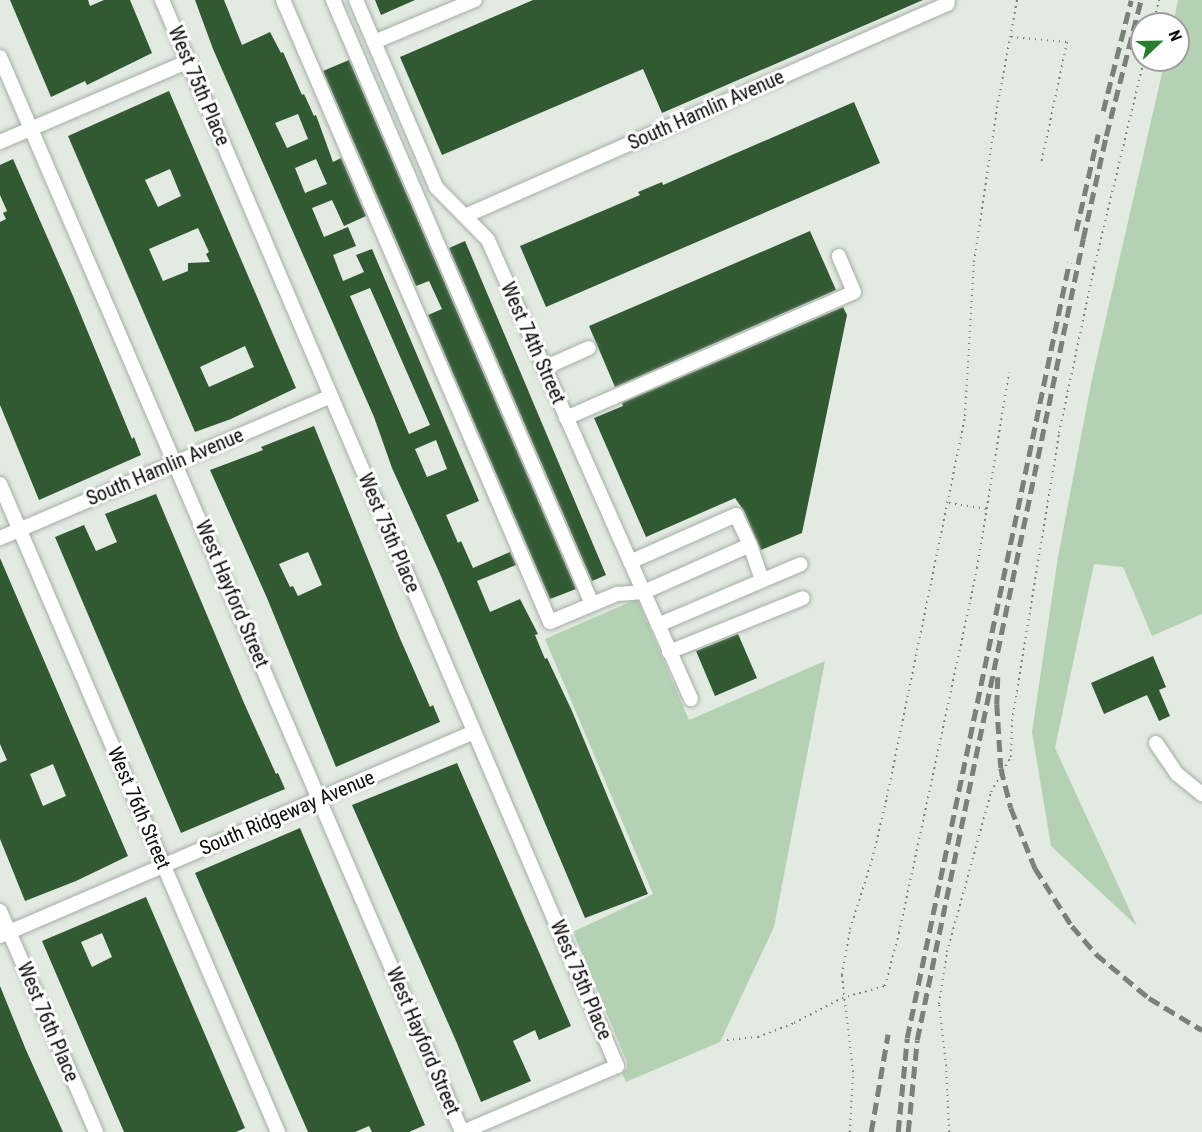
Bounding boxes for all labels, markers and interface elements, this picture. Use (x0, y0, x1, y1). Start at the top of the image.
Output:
north arrow (1130, 12, 1190, 72)
street label: West 75th Place (163, 23, 235, 149)
text: N (1165, 28, 1186, 44)
street label: South Hamlin Avenue (624, 65, 788, 155)
street label: West 74th Street (495, 278, 571, 408)
street label: South Hamlin Avenue (83, 423, 247, 511)
street label: West 75th Place (353, 470, 425, 596)
street label: West Hayford Street (190, 517, 274, 671)
street label: West 76th Street (102, 743, 176, 873)
street label: South Ridgeway Avenue (196, 765, 378, 861)
street label: West 75th Place (545, 917, 617, 1043)
street label: West 76th Place (12, 959, 84, 1085)
street label: West Hayford Street (381, 964, 465, 1118)

